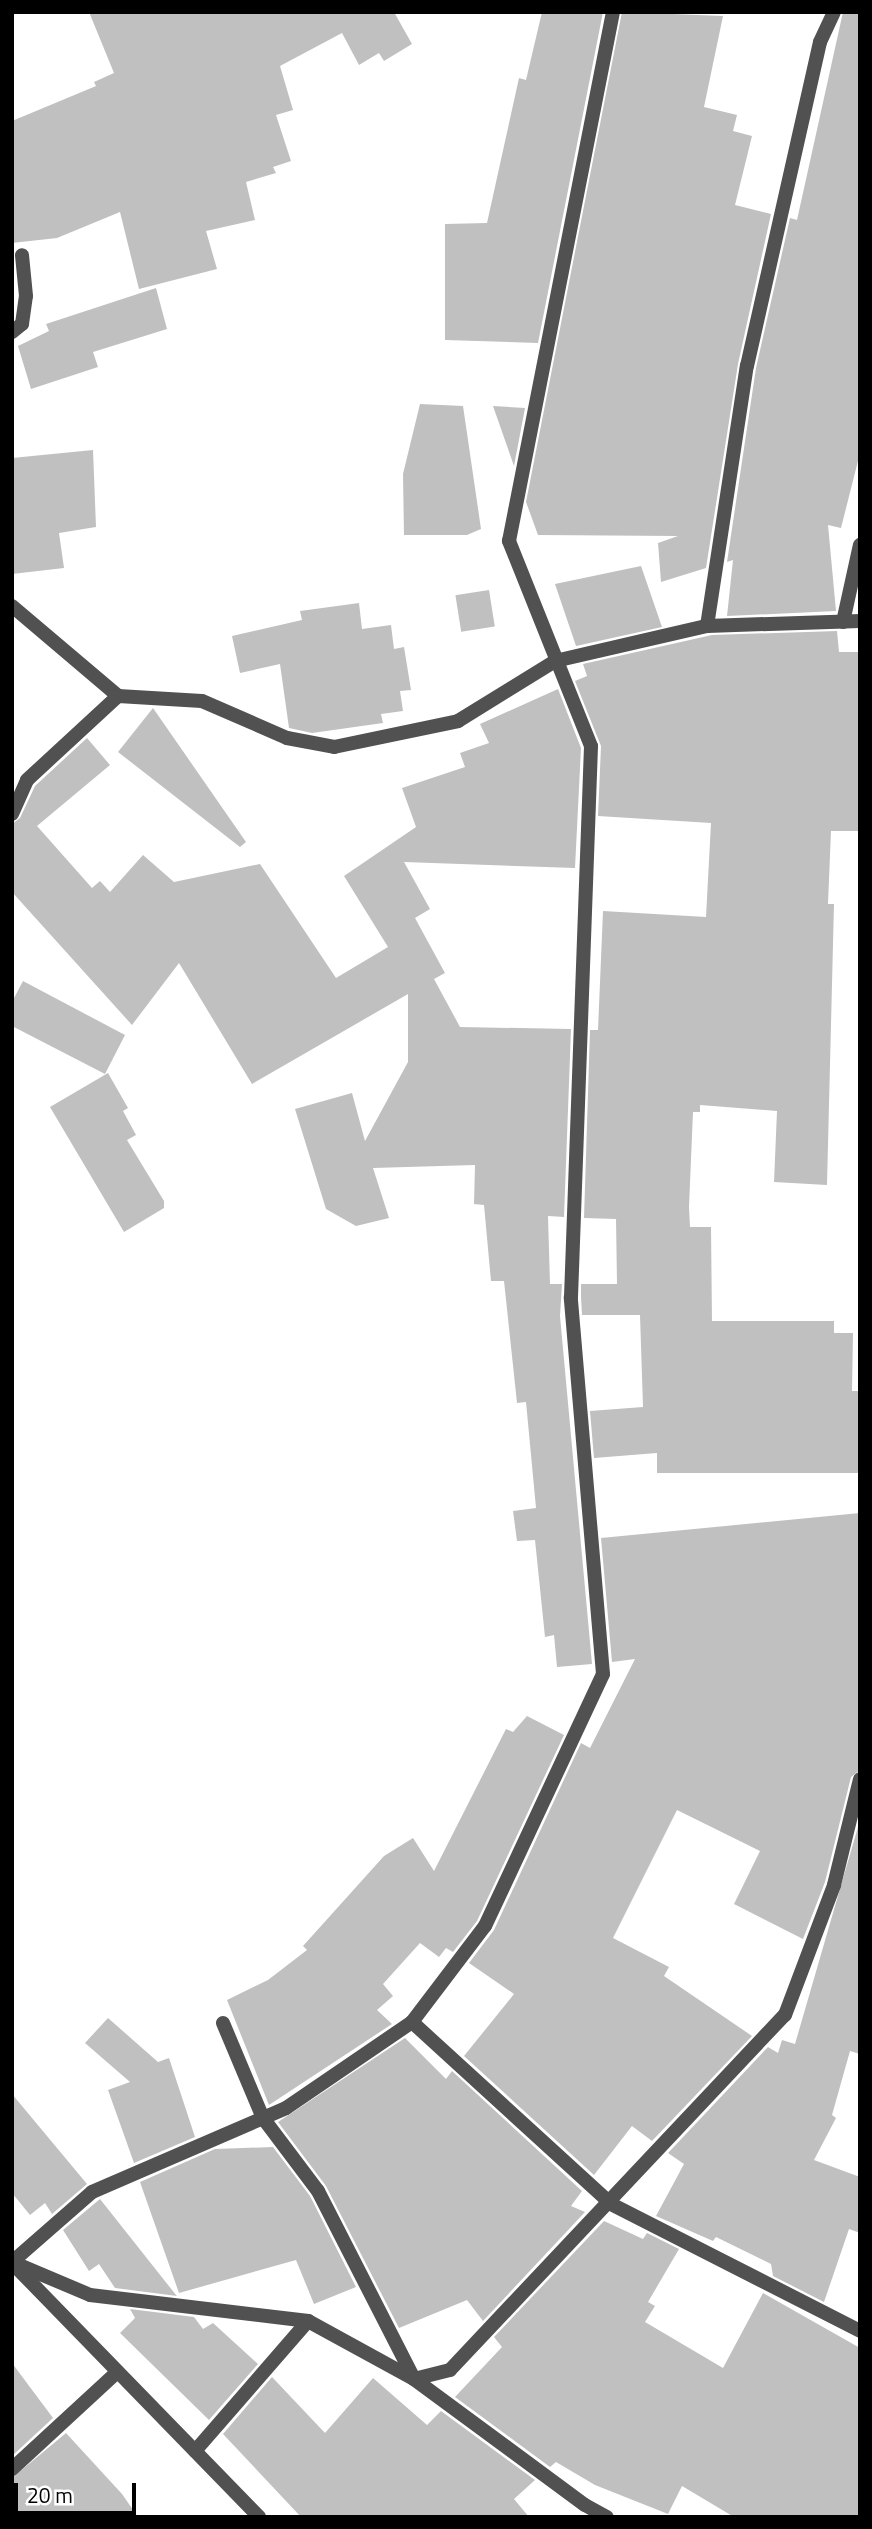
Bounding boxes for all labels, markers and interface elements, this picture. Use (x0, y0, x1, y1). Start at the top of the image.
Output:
scale bar (18, 2470, 140, 2514)
text: 20 m (27, 2479, 73, 2511)

